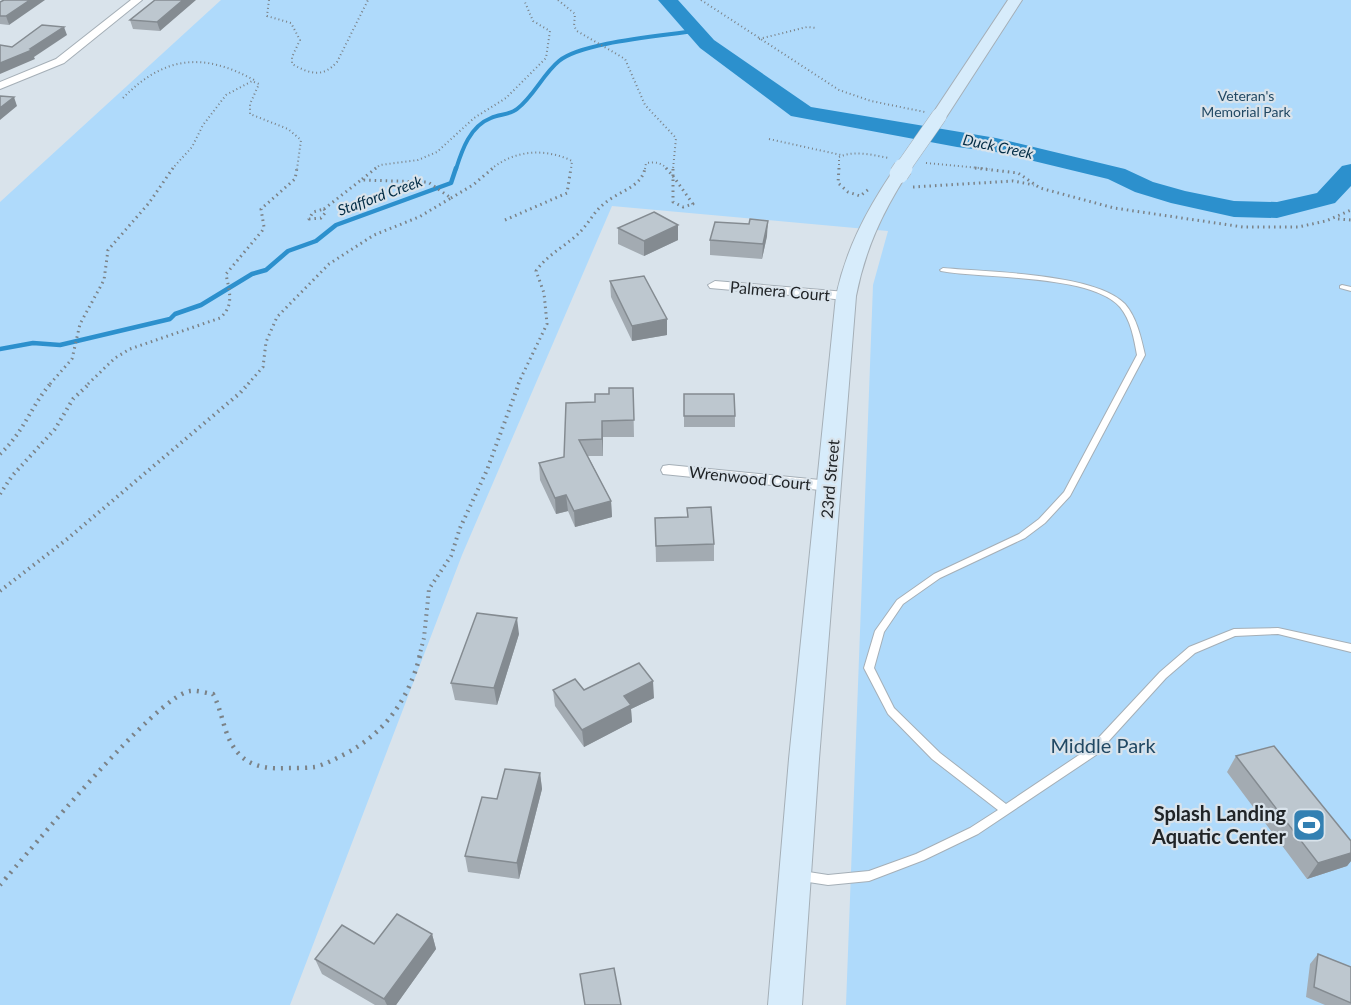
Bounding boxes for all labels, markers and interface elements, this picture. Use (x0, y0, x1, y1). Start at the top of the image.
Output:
park label: Veteran's Memorial Park (1201, 87, 1292, 120)
water label: Duck Creek (961, 130, 1036, 162)
water label: Stafford Creek (335, 171, 425, 219)
street label: Palmera Court (729, 277, 831, 304)
street label: 23rd Street (817, 438, 842, 519)
street label: Wrenwood Court (688, 462, 812, 493)
park label: Middle Park (1050, 733, 1156, 757)
place label: Splash Landing Aquatic Center (1151, 801, 1287, 848)
sports icon: Splash Landing Aquatic Center (1291, 807, 1327, 843)

